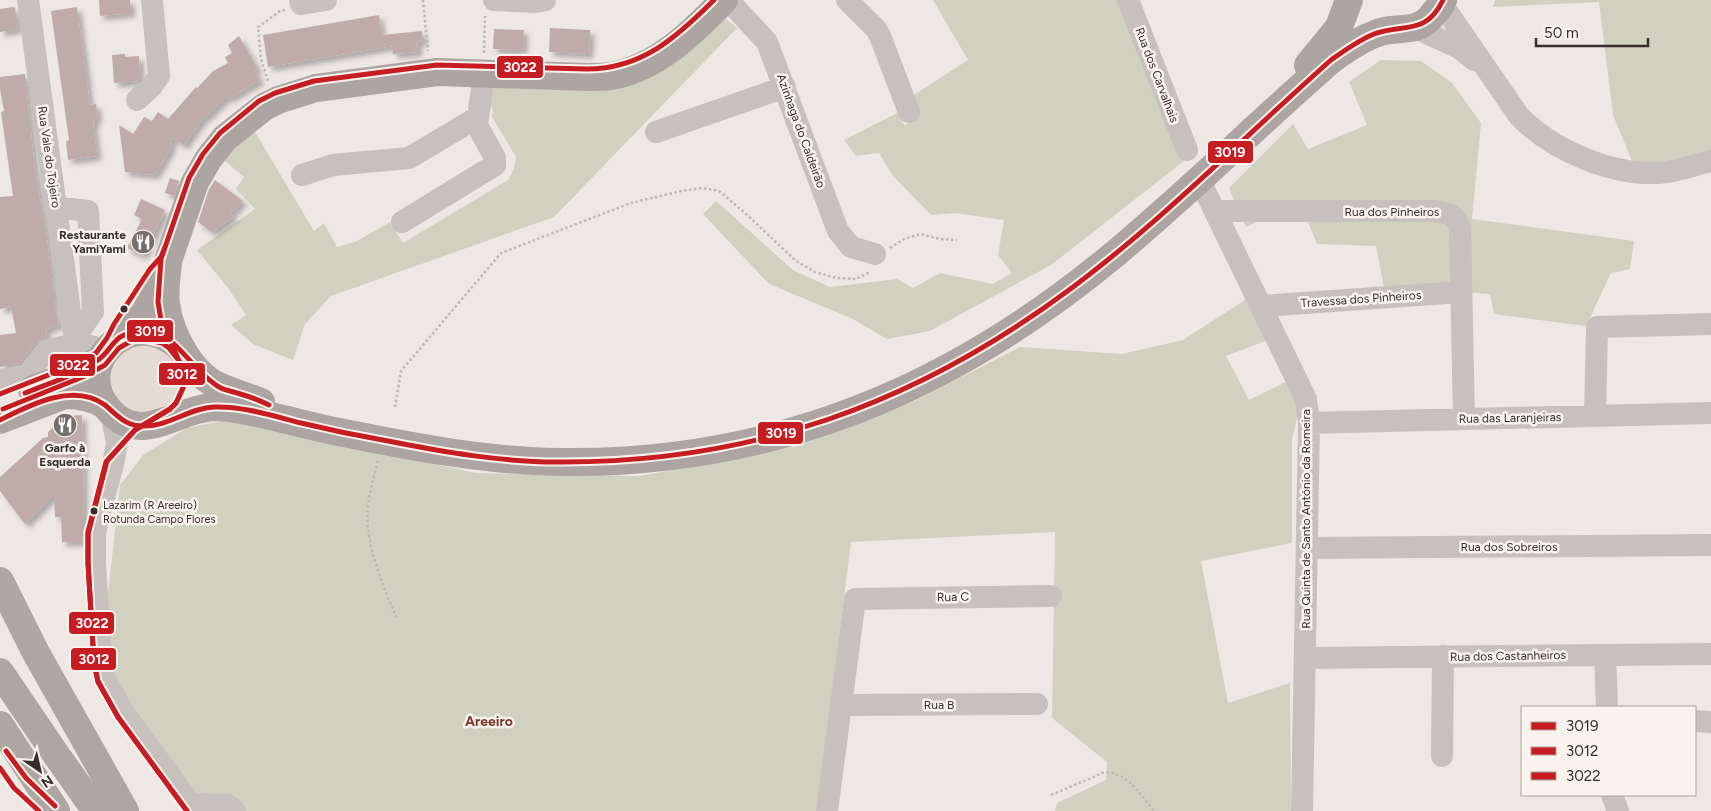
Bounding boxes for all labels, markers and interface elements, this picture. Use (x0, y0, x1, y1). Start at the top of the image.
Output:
scale bar (1536, 15, 1648, 47)
text: 50 m (1544, 24, 1579, 42)
street label: Rua dos Carvalhais (1132, 25, 1182, 125)
line badge: 3022 (496, 55, 544, 79)
text: 3022 (503, 59, 537, 76)
street label: Azinhaga do Caldeirão (774, 72, 828, 190)
street label: Rua Vale do Tojeiro (35, 105, 63, 209)
line badge: 3019 (1207, 140, 1254, 164)
text: 3019 (1215, 144, 1245, 161)
street label: Rua dos Pinheiros (1345, 205, 1440, 219)
place label: Restaurante YamiYami (59, 228, 126, 256)
restaurant icon: Restaurante YamiYami (130, 229, 156, 255)
street label: Travessa dos Pinheiros (1300, 288, 1422, 310)
unlabelled marker (119, 304, 129, 314)
line badge: 3019 (126, 319, 174, 343)
text: 3019 (135, 323, 165, 340)
line badge: 3022 (49, 353, 96, 377)
text: 3022 (56, 357, 90, 374)
line badge: 3012 (158, 362, 206, 386)
text: 3012 (167, 366, 197, 383)
street label: Rua Quinta de Santo António da Romeira (1299, 409, 1313, 629)
street label: Rua das Laranjeiras (1459, 410, 1562, 426)
restaurant icon: Garfo à Esquerda (52, 412, 78, 438)
line badge: 3019 (757, 421, 804, 445)
text: 3019 (766, 425, 796, 442)
place label: Garfo à Esquerda (39, 441, 91, 469)
place label: Lazarim (R Areeiro) Rotunda Campo Flores (103, 499, 216, 526)
marker: Lazarim (R Areeiro) Rotunda Campo Flores (89, 506, 99, 516)
street label: Rua dos Sobreiros (1460, 540, 1558, 554)
street label: Rua C (937, 590, 969, 604)
line badge: 3022 (68, 611, 115, 635)
text: 3022 (75, 615, 109, 632)
line badge: 3012 (70, 647, 117, 671)
street label: Rua dos Castanheiros (1450, 648, 1567, 664)
text: 3012 (79, 651, 109, 668)
street label: Rua B (924, 698, 954, 712)
legend (1521, 706, 1696, 796)
district label: Areeiro (465, 713, 513, 730)
text: 3019 (1566, 717, 1598, 735)
text: 3012 (1566, 742, 1598, 760)
north arrow (15, 746, 65, 796)
text: 3022 (1566, 767, 1601, 785)
text: N (38, 771, 56, 791)

